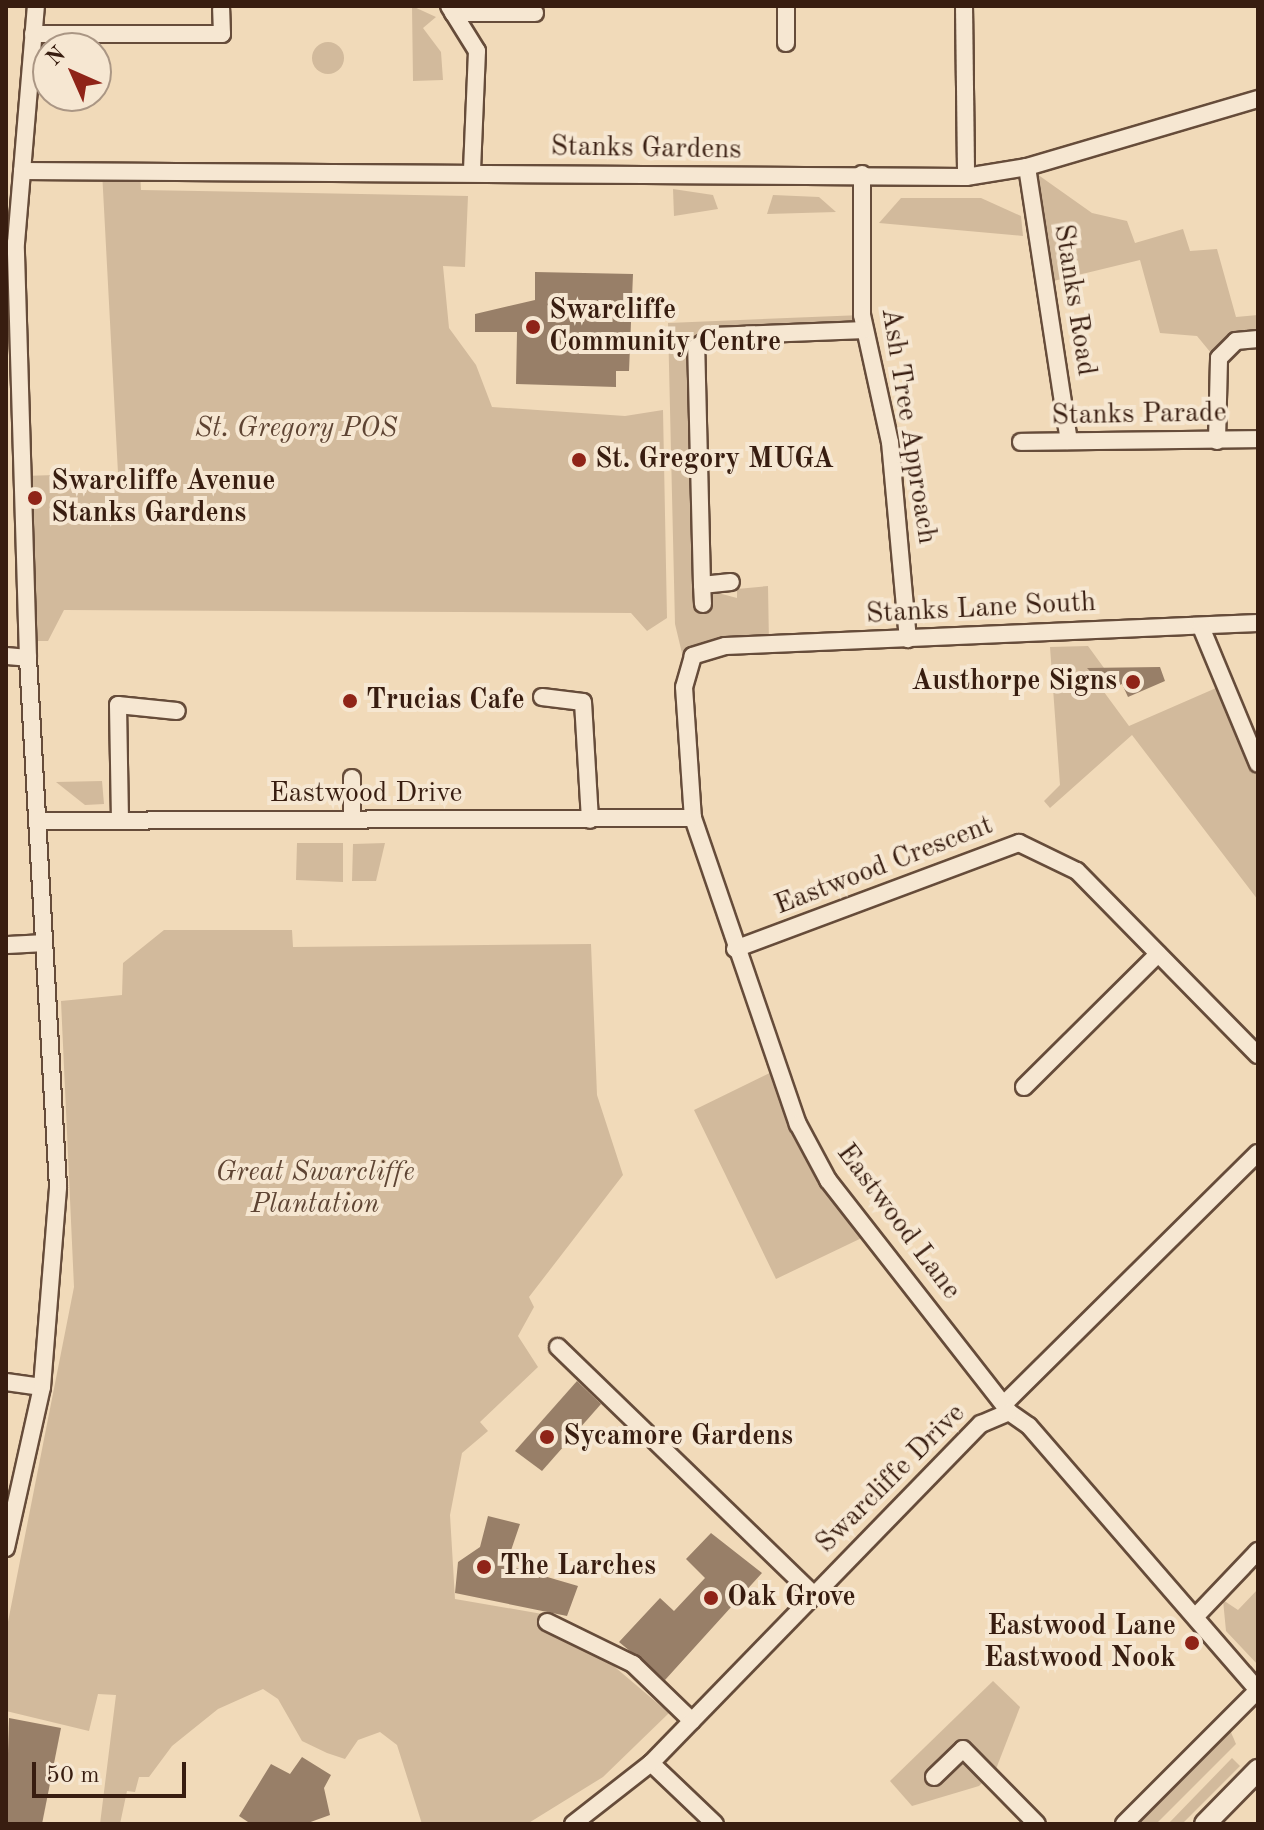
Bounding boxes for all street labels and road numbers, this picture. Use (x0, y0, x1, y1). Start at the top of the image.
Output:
street label: Stanks Gardens (550, 131, 742, 167)
street label: Stanks Road (1045, 222, 1103, 378)
street label: Ash Tree Approach (873, 305, 943, 547)
street label: Stanks Parade (1051, 397, 1227, 433)
street label: Stanks Lane South (865, 586, 1097, 632)
street label: Eastwood Drive (270, 777, 462, 811)
street label: Eastwood Crescent (770, 809, 998, 923)
street label: Eastwood Lane (829, 1137, 967, 1307)
street label: Swarcliffe Drive (809, 1397, 973, 1561)

